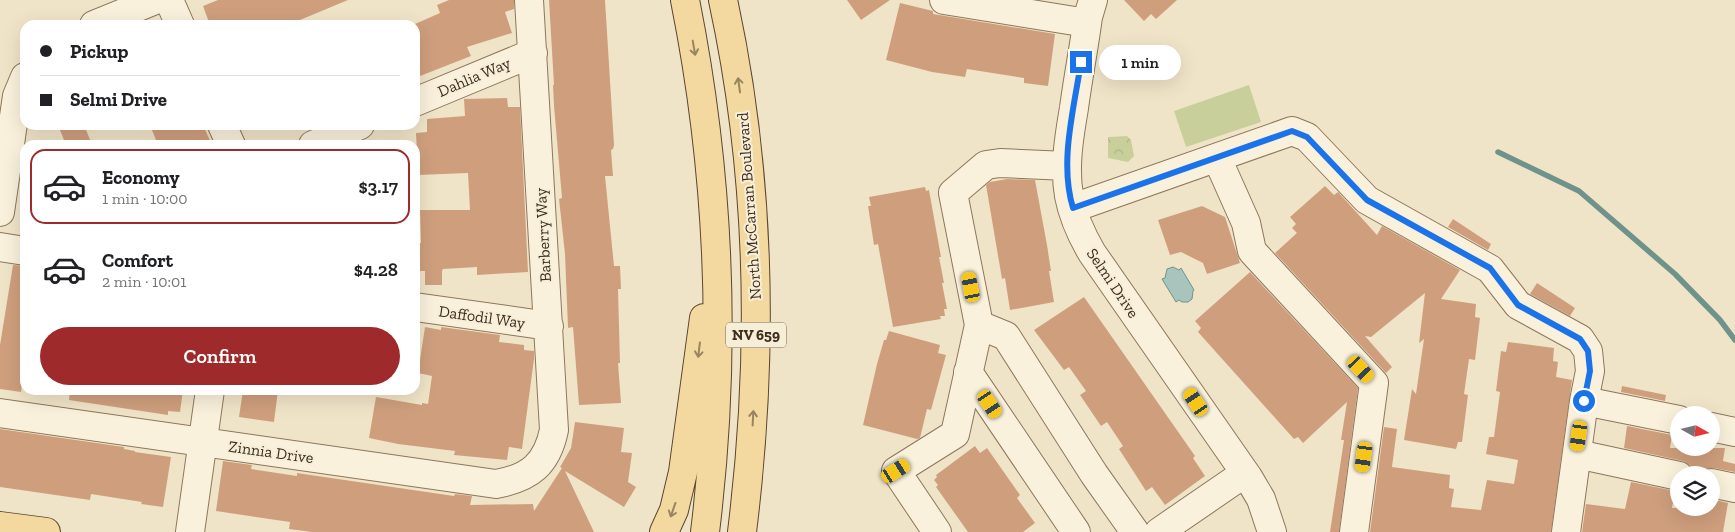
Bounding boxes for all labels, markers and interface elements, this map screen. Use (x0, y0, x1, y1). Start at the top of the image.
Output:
one-way arrow (690, 39, 700, 55)
text: Pickup (70, 40, 128, 63)
callout: 1 min (1098, 44, 1181, 80)
route end (1070, 51, 1092, 73)
street label: Dahlia Way (435, 53, 514, 101)
text: 1 min (1121, 53, 1159, 72)
one-way arrow (733, 77, 743, 93)
text: Selmi Drive (70, 88, 167, 111)
street label: North McCarran Boulevard (733, 112, 765, 300)
icon: car (42, 164, 87, 209)
text: Economy (102, 166, 180, 189)
text: $3.17 (358, 175, 398, 198)
street label: Barberry Way (531, 187, 555, 283)
text: 1 min · 10:00 (102, 189, 187, 208)
street label: Selmi Drive (1083, 245, 1143, 321)
icon: car (42, 247, 87, 292)
text: Comfort (102, 249, 173, 272)
text: $4.28 (354, 258, 398, 281)
car (960, 271, 981, 303)
text: 2 min · 10:01 (102, 272, 186, 291)
street label: Daffodil Way (437, 302, 527, 333)
road number: NV 659 (726, 322, 786, 348)
button: Confirm (40, 327, 400, 385)
one-way arrow (694, 342, 704, 358)
car (1345, 353, 1376, 385)
car (1181, 385, 1210, 419)
car (975, 387, 1004, 421)
route start (1573, 390, 1595, 412)
north arrow (1670, 406, 1720, 456)
map controls (1670, 406, 1720, 516)
one-way arrow (749, 410, 758, 426)
car (1569, 420, 1588, 452)
street label: Zinnia Drive (227, 437, 315, 467)
car (1354, 441, 1373, 473)
car (879, 457, 912, 485)
button: layers (1670, 466, 1720, 516)
one-way arrow (668, 502, 678, 518)

